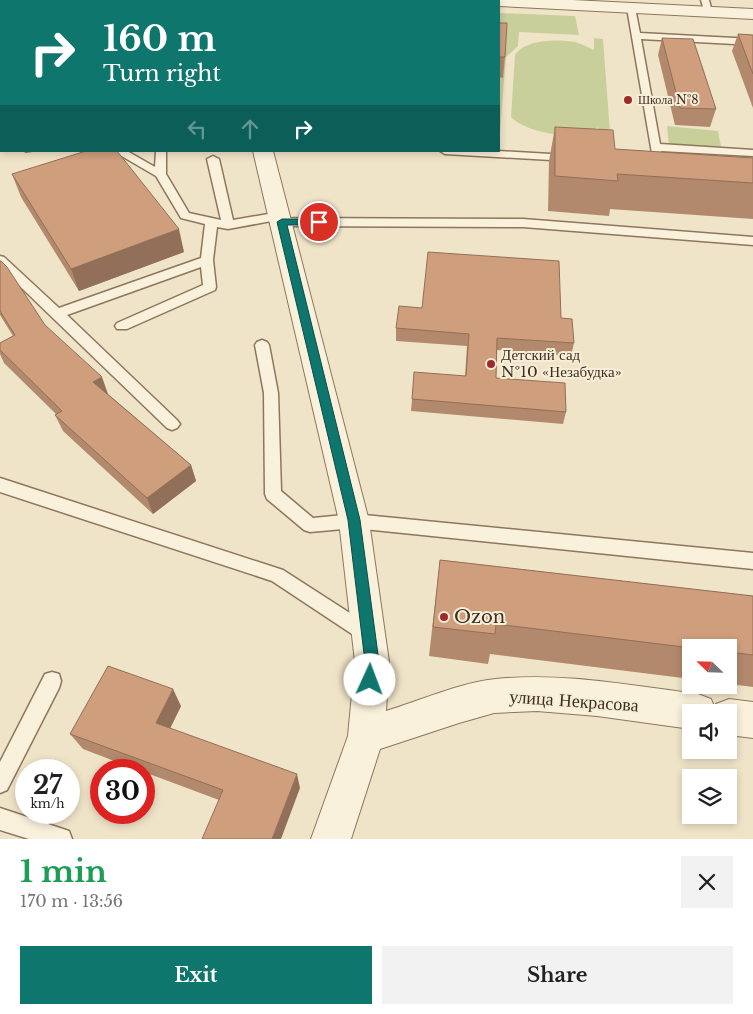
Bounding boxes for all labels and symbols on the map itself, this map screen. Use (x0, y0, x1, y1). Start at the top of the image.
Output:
place label: Школа №8 (638, 92, 699, 107)
marker: Школа №8 (622, 94, 634, 106)
pin (298, 201, 340, 243)
place label: Детский сад №10 «Незабудка» (501, 345, 622, 381)
marker: Детский сад №10 «Незабудка» (485, 358, 497, 370)
place label: Ozon (454, 606, 505, 628)
marker: Ozon (438, 611, 450, 623)
north arrow (682, 639, 738, 694)
position arrow (343, 653, 395, 705)
street label: улица Некрасова (509, 686, 639, 716)
speed limit sign: 30 (90, 759, 155, 824)

